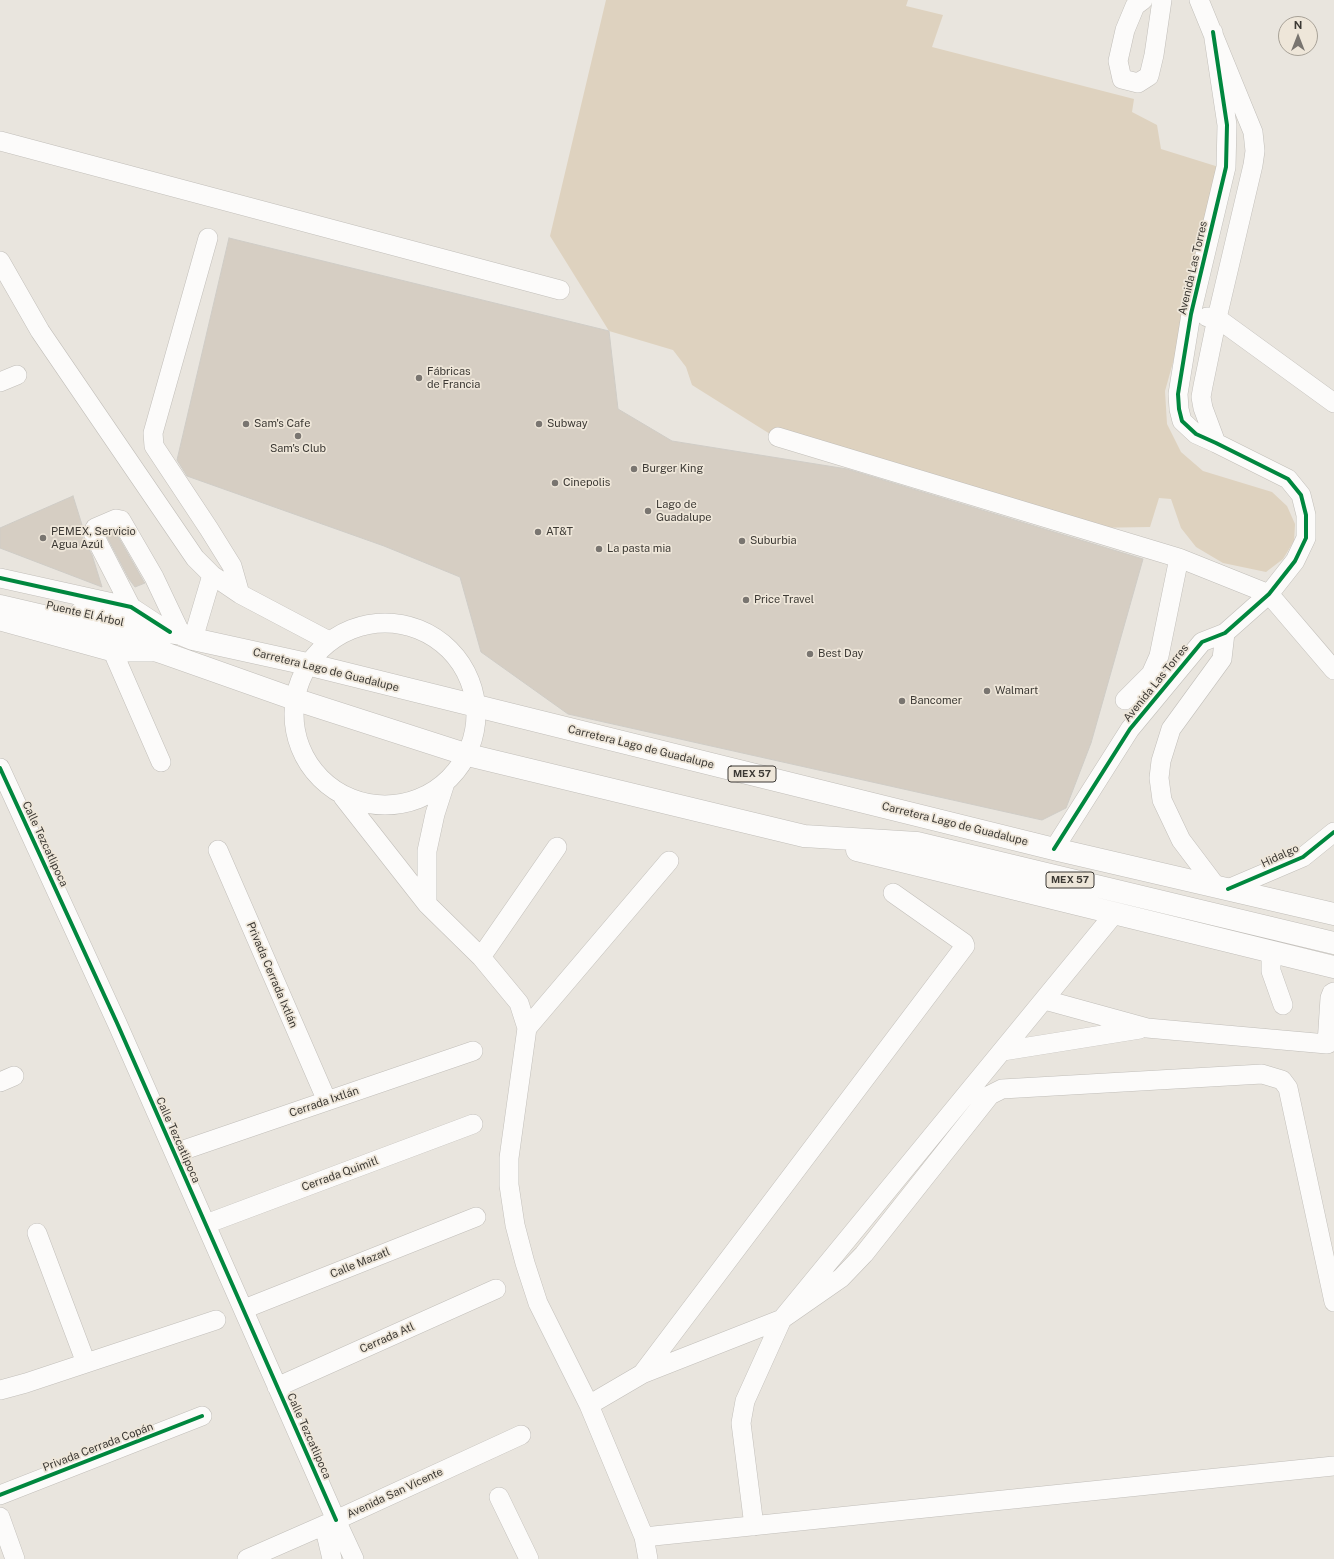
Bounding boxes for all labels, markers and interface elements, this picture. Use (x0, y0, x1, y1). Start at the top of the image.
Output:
north arrow (1278, 16, 1318, 56)
text: N (1294, 19, 1302, 31)
street label: Avenida Las Torres (1176, 220, 1210, 316)
place label: Fábricas de Francia (427, 365, 480, 391)
marker: Fábricas de Francia (414, 373, 424, 383)
place label: Sam's Cafe (254, 417, 310, 431)
place label: Subway (547, 417, 588, 431)
marker: Sam's Cafe (241, 419, 251, 429)
marker: Subway (534, 419, 544, 429)
marker: Sam's Club (293, 431, 303, 441)
place label: Sam's Club (270, 442, 326, 456)
place label: Burger King (642, 462, 703, 476)
marker: Burger King (629, 464, 639, 474)
place label: Cinepolis (563, 476, 610, 490)
marker: Cinepolis (550, 478, 560, 488)
place label: Lago de Guadalupe (656, 498, 712, 524)
marker: Lago de Guadalupe (643, 506, 653, 516)
place label: PEMEX, Servicio Agua Azúl (51, 525, 136, 551)
place label: AT&T (546, 525, 573, 539)
marker: AT&T (533, 527, 543, 537)
marker: PEMEX, Servicio Agua Azúl (38, 533, 48, 543)
place label: Suburbia (750, 534, 796, 548)
marker: Suburbia (737, 536, 747, 546)
place label: La pasta mia (607, 542, 671, 556)
marker: La pasta mia (594, 544, 604, 554)
place label: Price Travel (754, 593, 814, 607)
marker: Price Travel (741, 595, 751, 605)
street label: Puente El Árbol (45, 599, 125, 629)
street label: Avenida Las Torres (1121, 642, 1191, 724)
street label: Carretera Lago de Guadalupe (252, 645, 400, 695)
place label: Best Day (818, 647, 863, 661)
marker: Best Day (805, 649, 815, 659)
place label: Walmart (995, 684, 1038, 698)
marker: Walmart (982, 686, 992, 696)
place label: Bancomer (910, 694, 962, 708)
marker: Bancomer (897, 696, 907, 706)
street label: Carretera Lago de Guadalupe (567, 722, 715, 772)
road number: MEX 57 (728, 766, 776, 782)
street label: Calle Tezcatlipoca (19, 799, 71, 889)
street label: Carretera Lago de Guadalupe (881, 799, 1029, 849)
street label: Hidalgo (1259, 842, 1301, 870)
road number: MEX 57 (1046, 872, 1094, 888)
street label: Privada Cerrada Ixtlán (244, 920, 300, 1030)
street label: Cerrada Ixtlán (288, 1084, 360, 1120)
street label: Calle Tezcatlipoca (153, 1095, 203, 1185)
street label: Cerrada Quimitl (300, 1154, 380, 1194)
street label: Calle Mazatl (328, 1245, 392, 1281)
street label: Cerrada Atl (358, 1320, 416, 1356)
street label: Calle Tezcatlipoca (284, 1391, 334, 1481)
street label: Privada Cerrada Copán (41, 1420, 155, 1474)
street label: Avenida San Vicente (345, 1465, 445, 1521)

